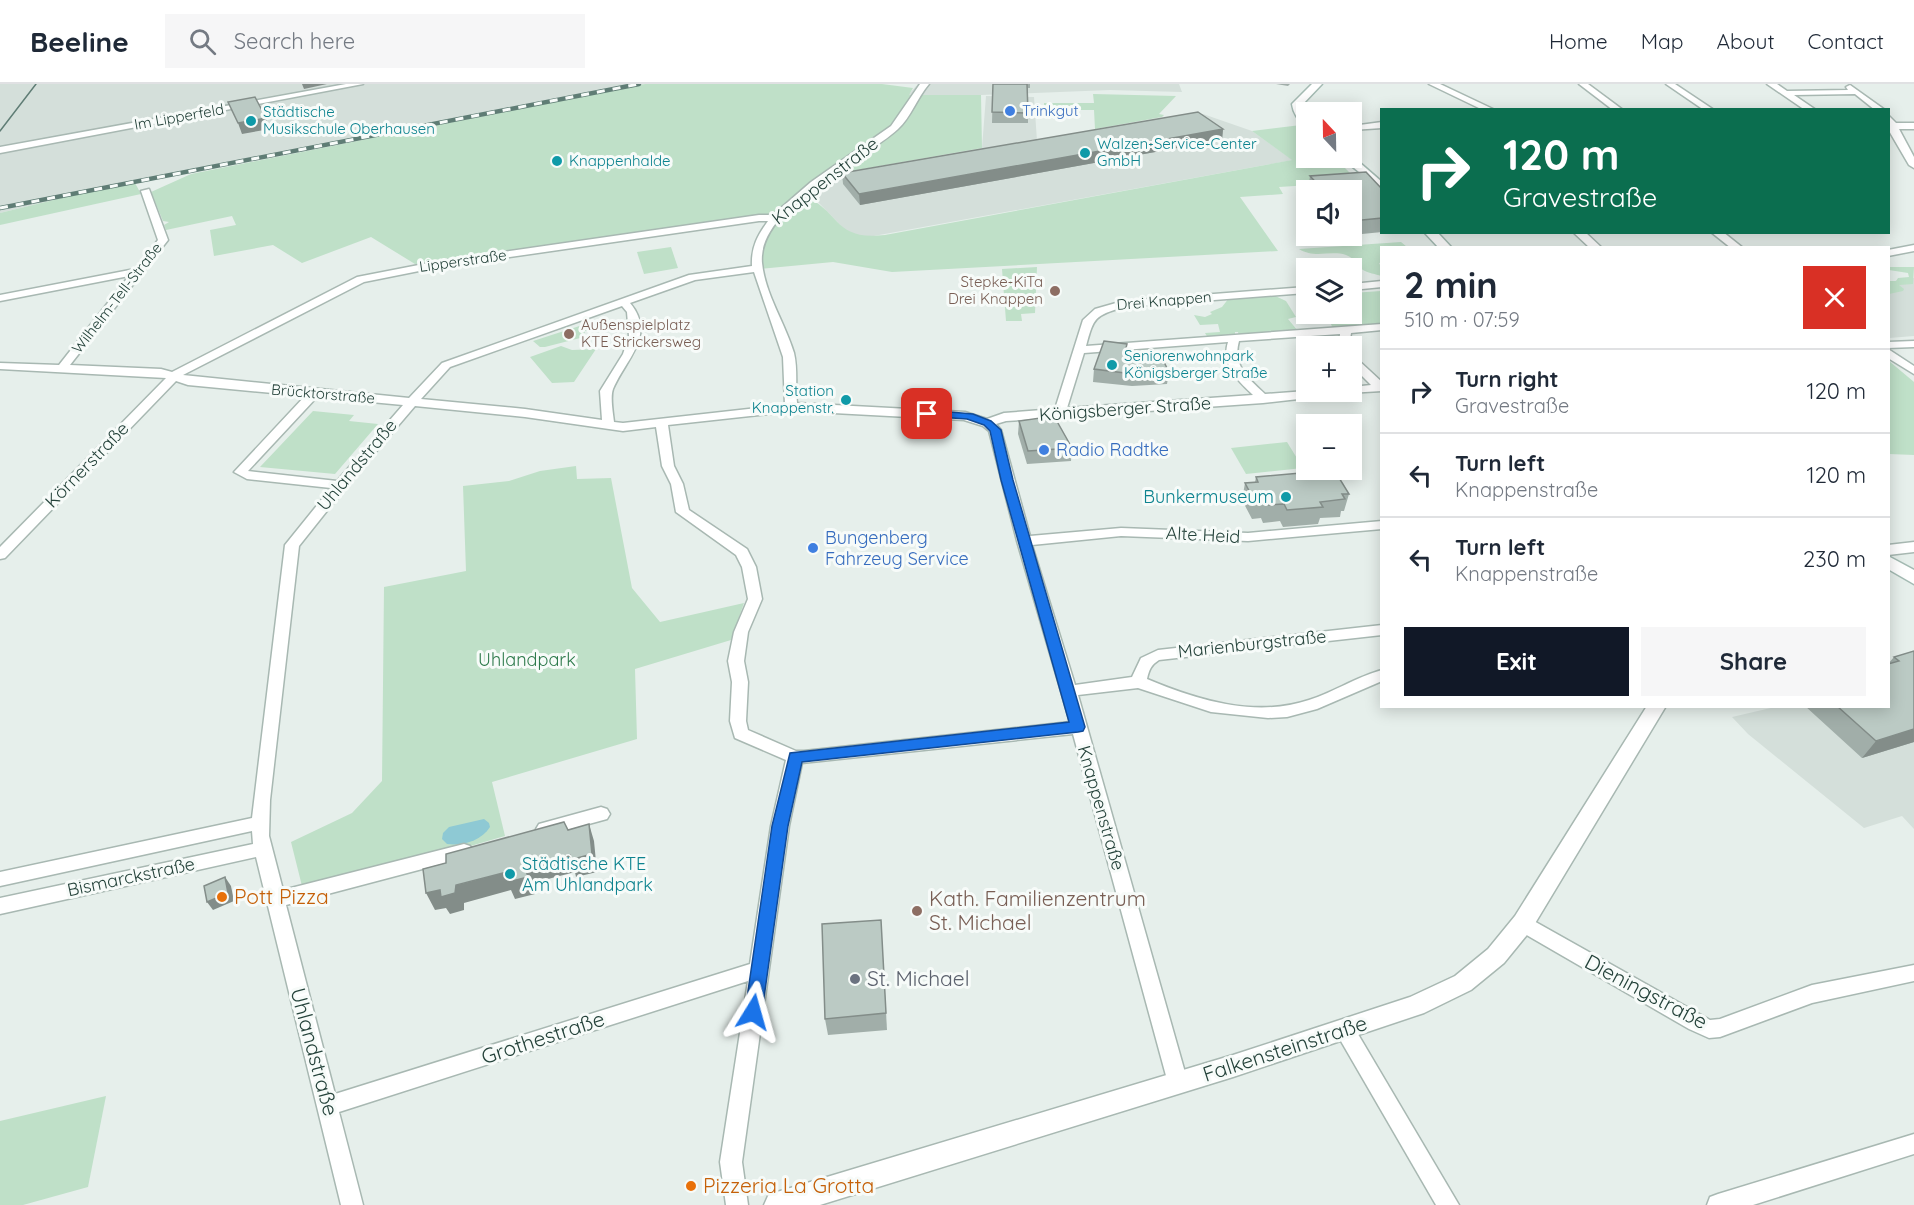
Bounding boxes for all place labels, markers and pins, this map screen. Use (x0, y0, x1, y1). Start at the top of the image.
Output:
place label: Trinkgut (1022, 101, 1079, 120)
place label: Städtische Musikschule Oberhausen (263, 102, 435, 138)
marker: Trinkgut (1003, 104, 1017, 118)
marker: Städtische Musikschule Oberhausen (244, 114, 258, 128)
place label: Walzen-Service-Center GmbH (1097, 134, 1257, 170)
marker: Walzen-Service-Center GmbH (1078, 146, 1092, 160)
place label: Knappenhalde (569, 151, 671, 170)
marker: Knappenhalde (550, 154, 564, 168)
place label: Stepke-KiTa Drei Knappen (948, 272, 1043, 308)
marker: Stepke-KiTa Drei Knappen (1048, 284, 1062, 298)
place label: Außenspielplatz KTE Strickersweg (581, 315, 701, 351)
marker: Außenspielplatz KTE Strickersweg (562, 327, 576, 341)
place label: Seniorenwohnpark Königsberger Straße (1124, 346, 1268, 382)
marker: Seniorenwohnpark Königsberger Straße (1105, 358, 1119, 372)
place label: Station Knappenstr. (752, 381, 834, 417)
pin (901, 388, 952, 439)
marker: Station Knappenstr. (839, 393, 853, 407)
place label: Radio Radtke (1056, 438, 1169, 461)
marker: Radio Radtke (1037, 443, 1051, 457)
place label: Bunkermuseum (1143, 485, 1274, 508)
marker: Bunkermuseum (1279, 490, 1293, 504)
place label: Bungenberg Fahrzeug Service (825, 526, 969, 570)
marker: Bungenberg Fahrzeug Service (806, 541, 820, 555)
place label: Städtische KTE Am Uhlandpark (522, 852, 653, 896)
marker: Städtische KTE Am Uhlandpark (503, 867, 517, 881)
place label: Pott Pizza (234, 883, 329, 909)
place label: Kath. Familienzentrum St. Michael (929, 885, 1146, 935)
marker: Pott Pizza (215, 890, 229, 904)
marker: Kath. Familienzentrum St. Michael (910, 904, 924, 918)
place label: St. Michael (867, 965, 970, 991)
marker: St. Michael (848, 972, 862, 986)
place label: Pizzeria La Grotta (703, 1172, 874, 1198)
marker: Pizzeria La Grotta (684, 1179, 698, 1193)

